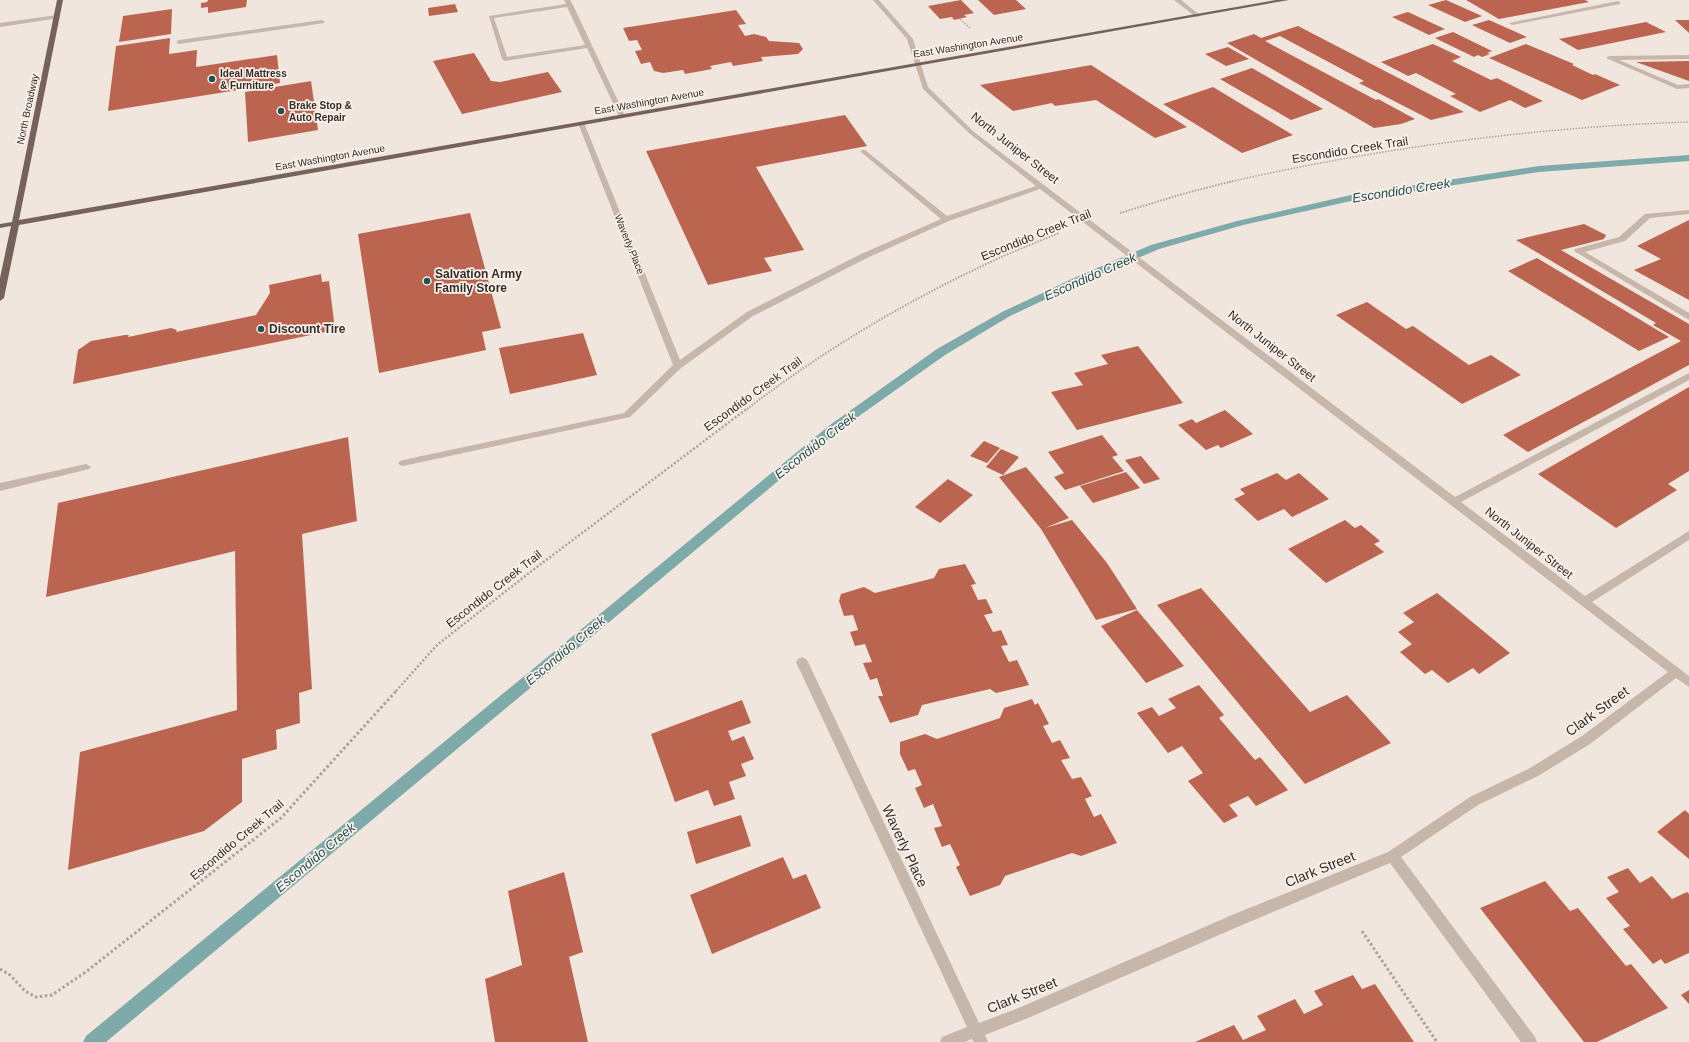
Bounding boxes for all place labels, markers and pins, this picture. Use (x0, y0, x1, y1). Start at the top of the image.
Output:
place label: Ideal Mattress & Furniture (220, 68, 287, 91)
marker: Ideal Mattress & Furniture (207, 74, 217, 84)
place label: Brake Stop & Auto Repair (289, 100, 352, 123)
marker: Brake Stop & Auto Repair (276, 106, 286, 116)
place label: Salvation Army Family Store (435, 267, 522, 295)
marker: Salvation Army Family Store (422, 276, 432, 286)
place label: Discount Tire (269, 322, 346, 336)
marker: Discount Tire (256, 324, 266, 334)

